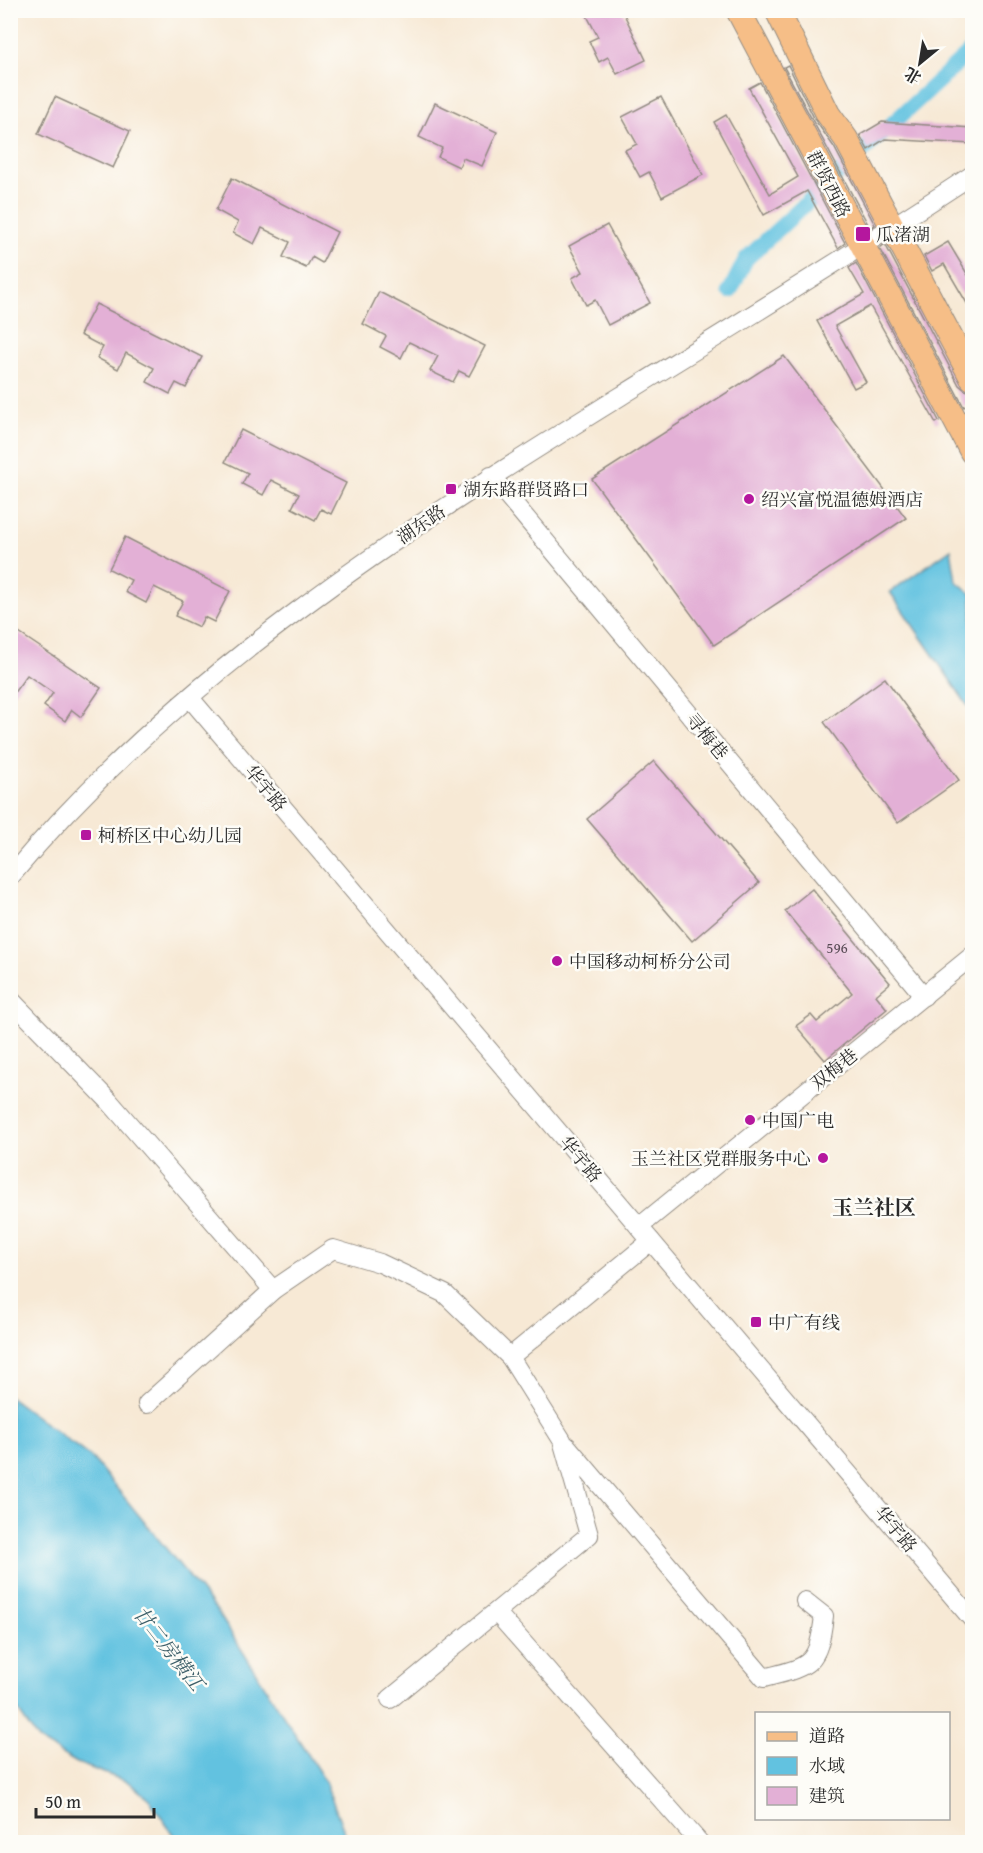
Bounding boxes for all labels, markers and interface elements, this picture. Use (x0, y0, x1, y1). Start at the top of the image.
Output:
north arrow (890, 33, 950, 93)
text: 北 (900, 62, 925, 90)
street label: 群贤西路 (801, 146, 857, 222)
place label: 瓜渚湖 (876, 221, 930, 248)
marker: 瓜渚湖 (854, 225, 872, 243)
place label: 湖东路群贤路口 (463, 476, 589, 503)
marker: 湖东路群贤路口 (444, 482, 458, 496)
place label: 绍兴富悦温德姆酒店 (761, 486, 923, 513)
marker: 绍兴富悦温德姆酒店 (742, 492, 756, 506)
street label: 湖东路 (391, 498, 451, 550)
street label: 寻梅巷 (679, 707, 735, 765)
street label: 华宇路 (238, 759, 294, 817)
place label: 柯桥区中心幼儿园 (98, 822, 242, 849)
marker: 柯桥区中心幼儿园 (79, 828, 93, 842)
house number: 596 (826, 937, 848, 958)
place label: 中国移动柯桥分公司 (569, 948, 731, 975)
marker: 中国移动柯桥分公司 (550, 954, 564, 968)
street label: 双梅巷 (805, 1042, 863, 1096)
place label: 中国广电 (762, 1107, 834, 1134)
marker: 中国广电 (743, 1113, 757, 1127)
street label: 华宇路 (553, 1130, 609, 1188)
place label: 玉兰社区党群服务中心 (631, 1145, 811, 1172)
marker: 玉兰社区党群服务中心 (816, 1151, 830, 1165)
district label: 玉兰社区 (832, 1192, 916, 1223)
place label: 中广有线 (768, 1309, 840, 1336)
marker: 中广有线 (749, 1315, 763, 1329)
street label: 华宇路 (868, 1500, 924, 1558)
water label: 廿二房横江 (127, 1600, 213, 1699)
legend (755, 1712, 950, 1820)
text: 道路 (809, 1722, 845, 1749)
text: 水域 (809, 1752, 845, 1779)
scale bar (36, 1781, 154, 1819)
text: 建筑 (809, 1782, 845, 1809)
text: 50 m (45, 1788, 81, 1815)

